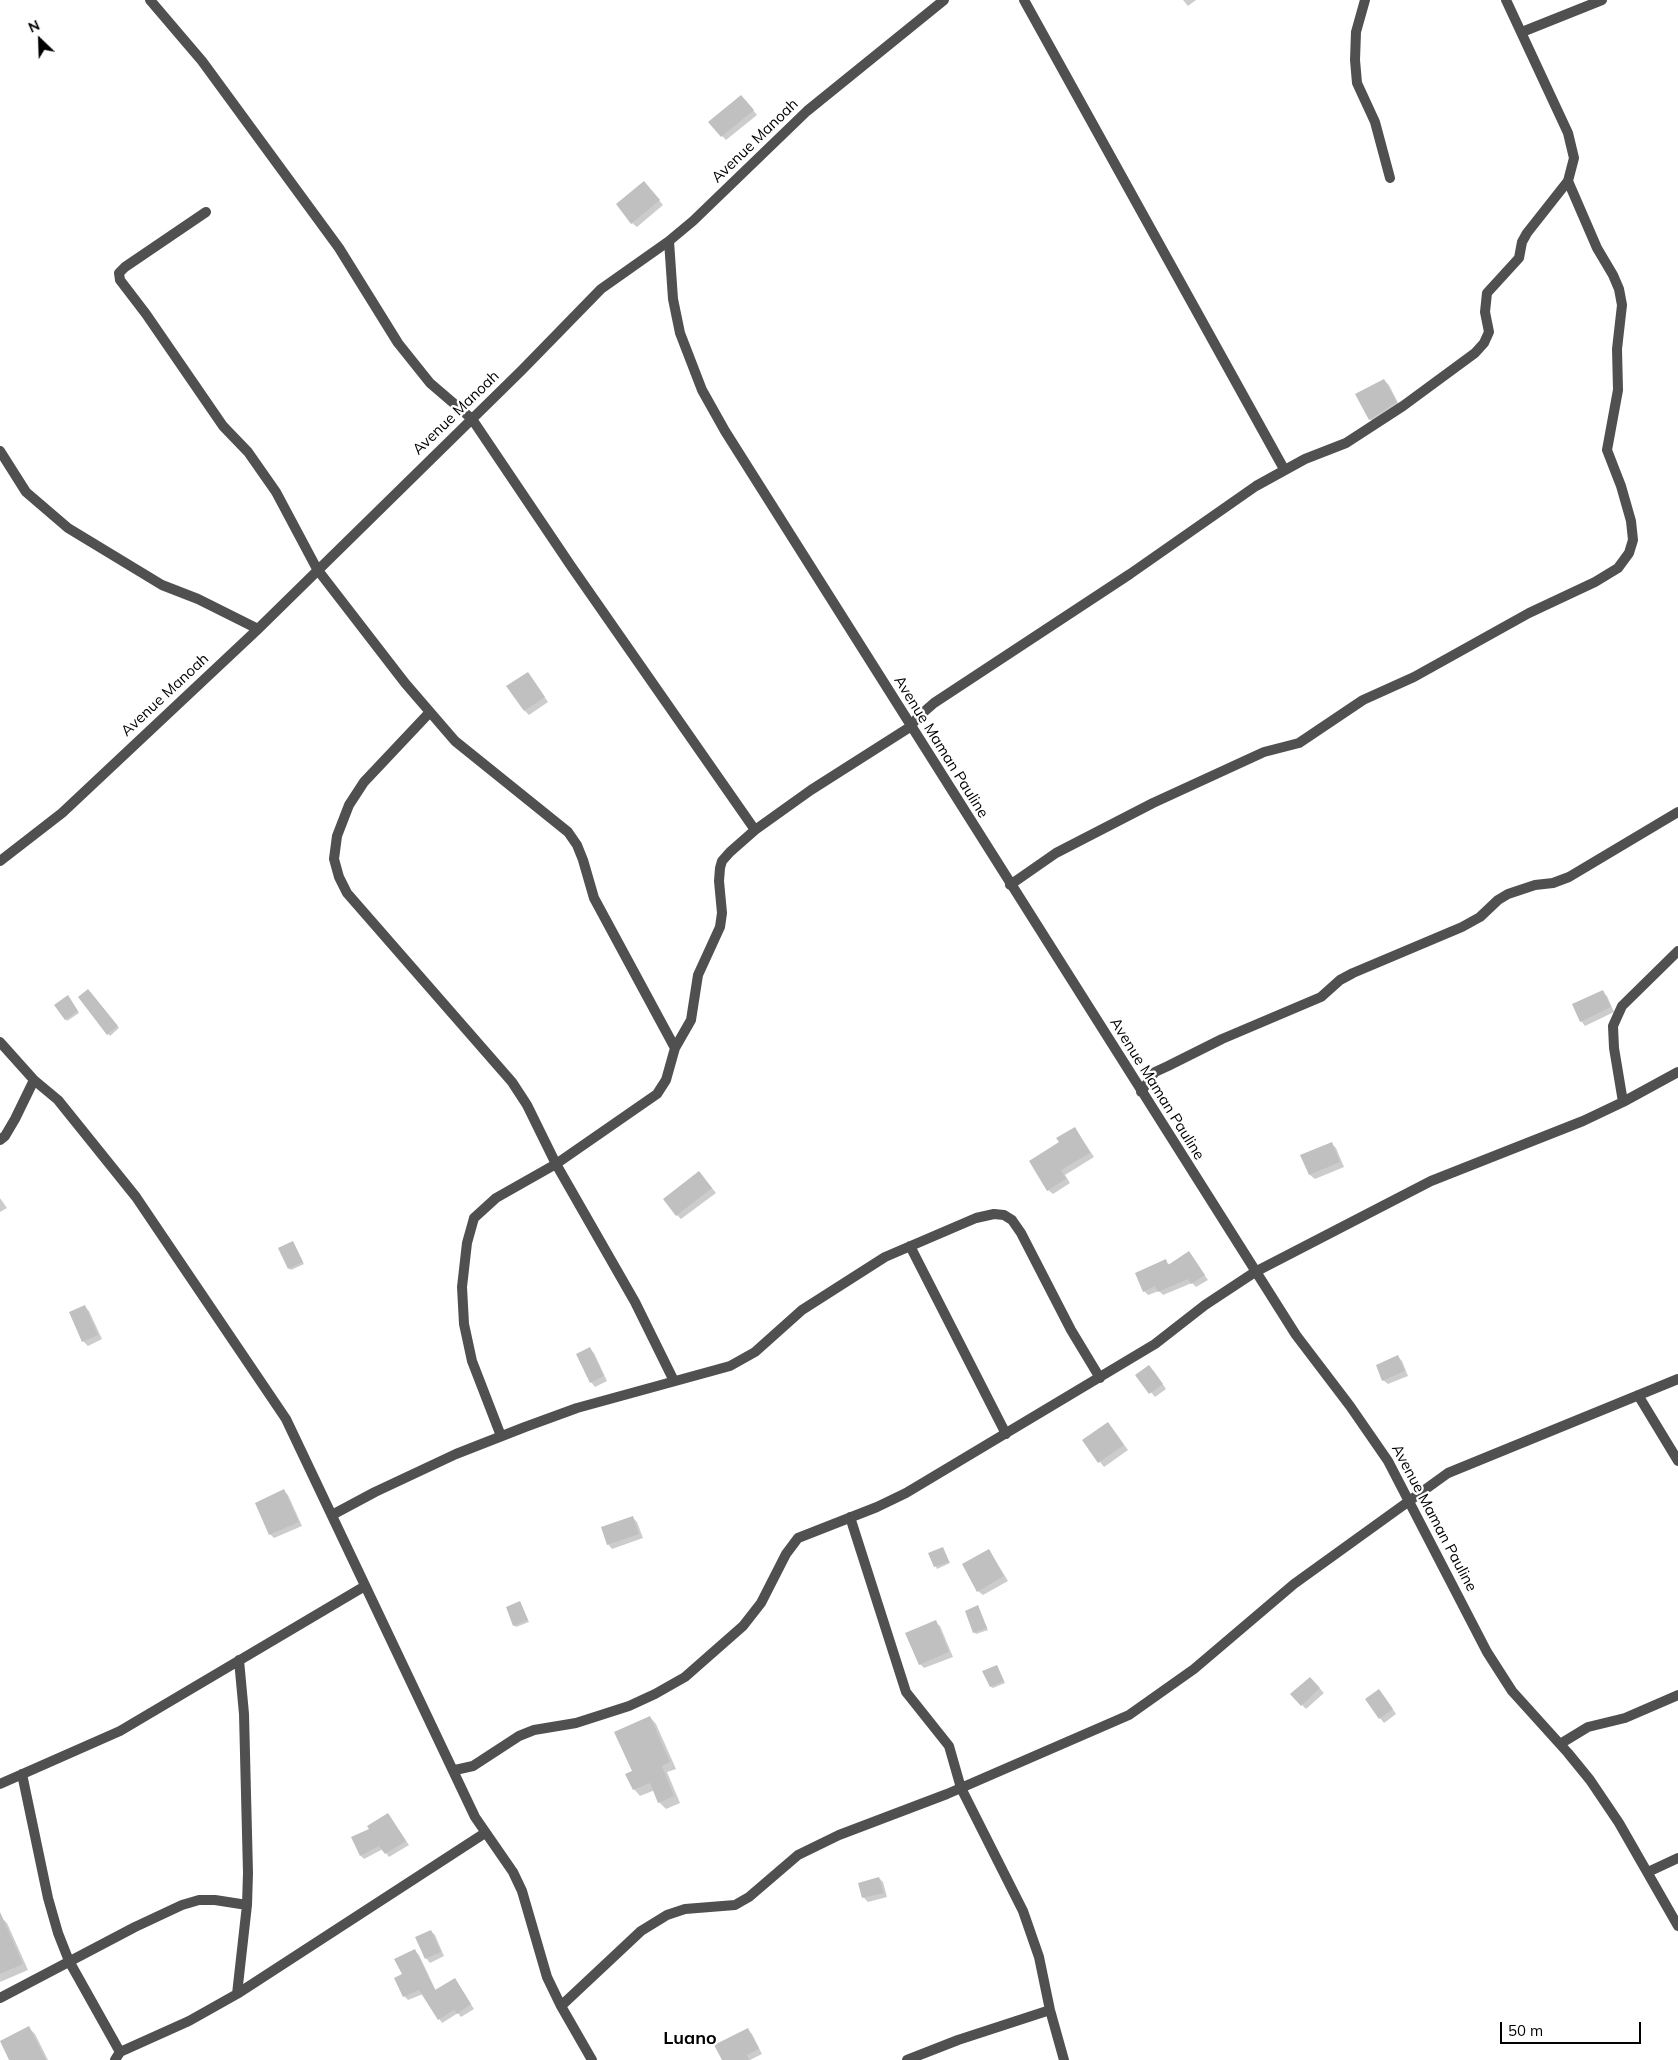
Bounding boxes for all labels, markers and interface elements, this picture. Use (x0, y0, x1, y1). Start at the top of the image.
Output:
north arrow (15, 15, 65, 65)
text: N (25, 16, 42, 37)
street label: Avenue Manoah (708, 95, 802, 187)
street label: Avenue Manoah (409, 367, 503, 459)
street label: Avenue Manoah (117, 650, 213, 740)
street label: Avenue Maman Pauline (890, 673, 992, 821)
street label: Avenue Maman Pauline (1106, 1015, 1208, 1163)
street label: Avenue Maman Pauline (1388, 1441, 1480, 1595)
scale bar (1503, 2012, 1644, 2044)
text: 50 m (1508, 2021, 1543, 2040)
district label: Luano (663, 2028, 717, 2050)

